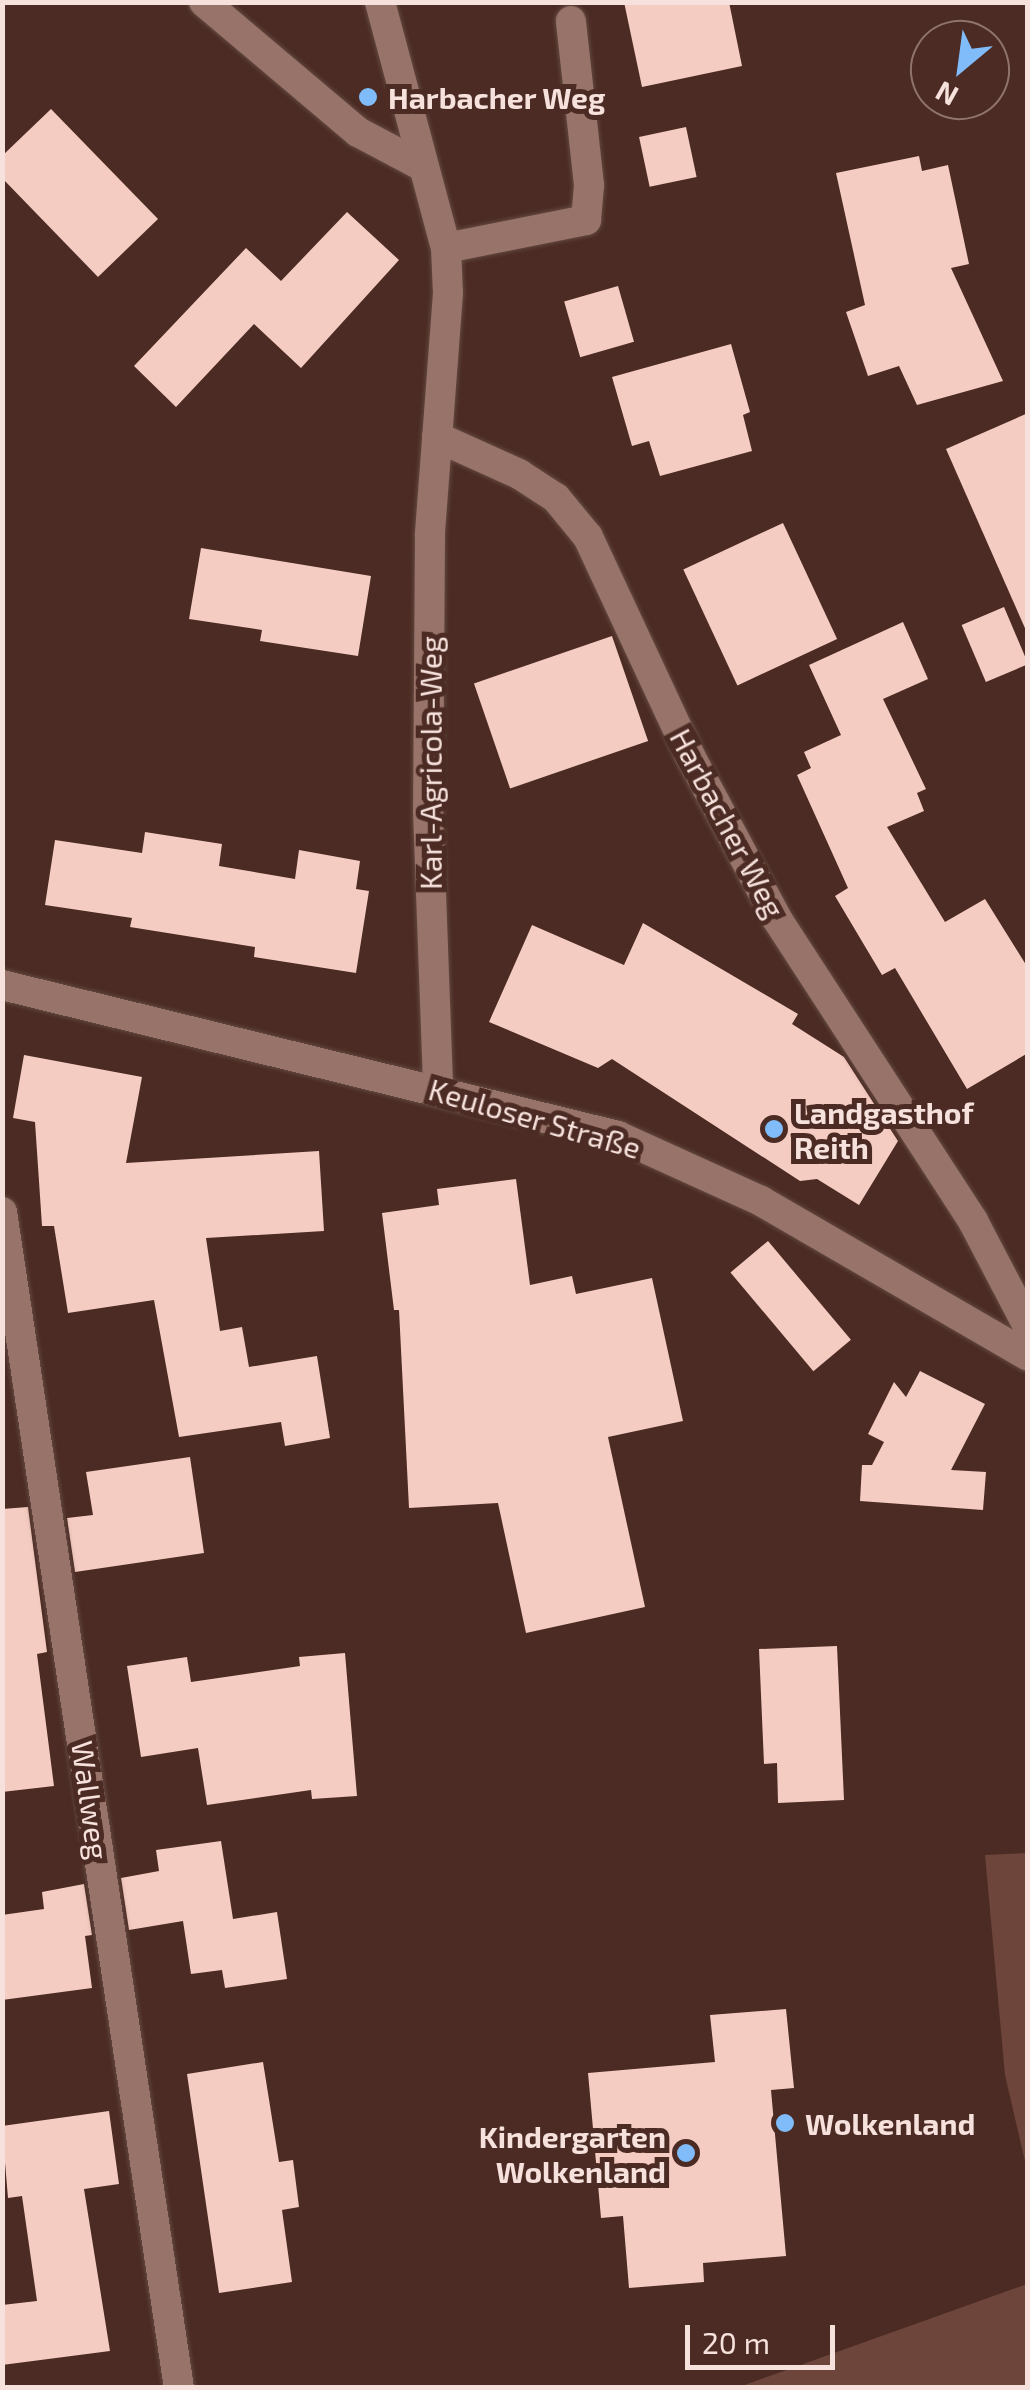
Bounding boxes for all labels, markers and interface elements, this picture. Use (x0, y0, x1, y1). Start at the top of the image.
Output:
north arrow (910, 20, 1010, 120)
text: N (929, 75, 964, 114)
place label: Harbacher Weg (388, 79, 606, 115)
marker: Harbacher Weg (357, 86, 379, 108)
street label: Karl-Agricola-Weg (412, 636, 448, 890)
street label: Harbacher Weg (663, 722, 793, 924)
street label: Keuloser Straße (425, 1070, 645, 1166)
place label: Landgasthof Reith (794, 1094, 974, 1164)
marker: Landgasthof Reith (763, 1118, 785, 1140)
street label: Wallweg (65, 1738, 117, 1862)
place label: Wolkenland (805, 2105, 975, 2141)
marker: Wolkenland (774, 2112, 796, 2134)
place label: Kindergarten Wolkenland (479, 2118, 666, 2188)
marker: Kindergarten Wolkenland (675, 2142, 697, 2164)
scale bar (690, 2305, 840, 2367)
text: 20 m (702, 2324, 770, 2360)

